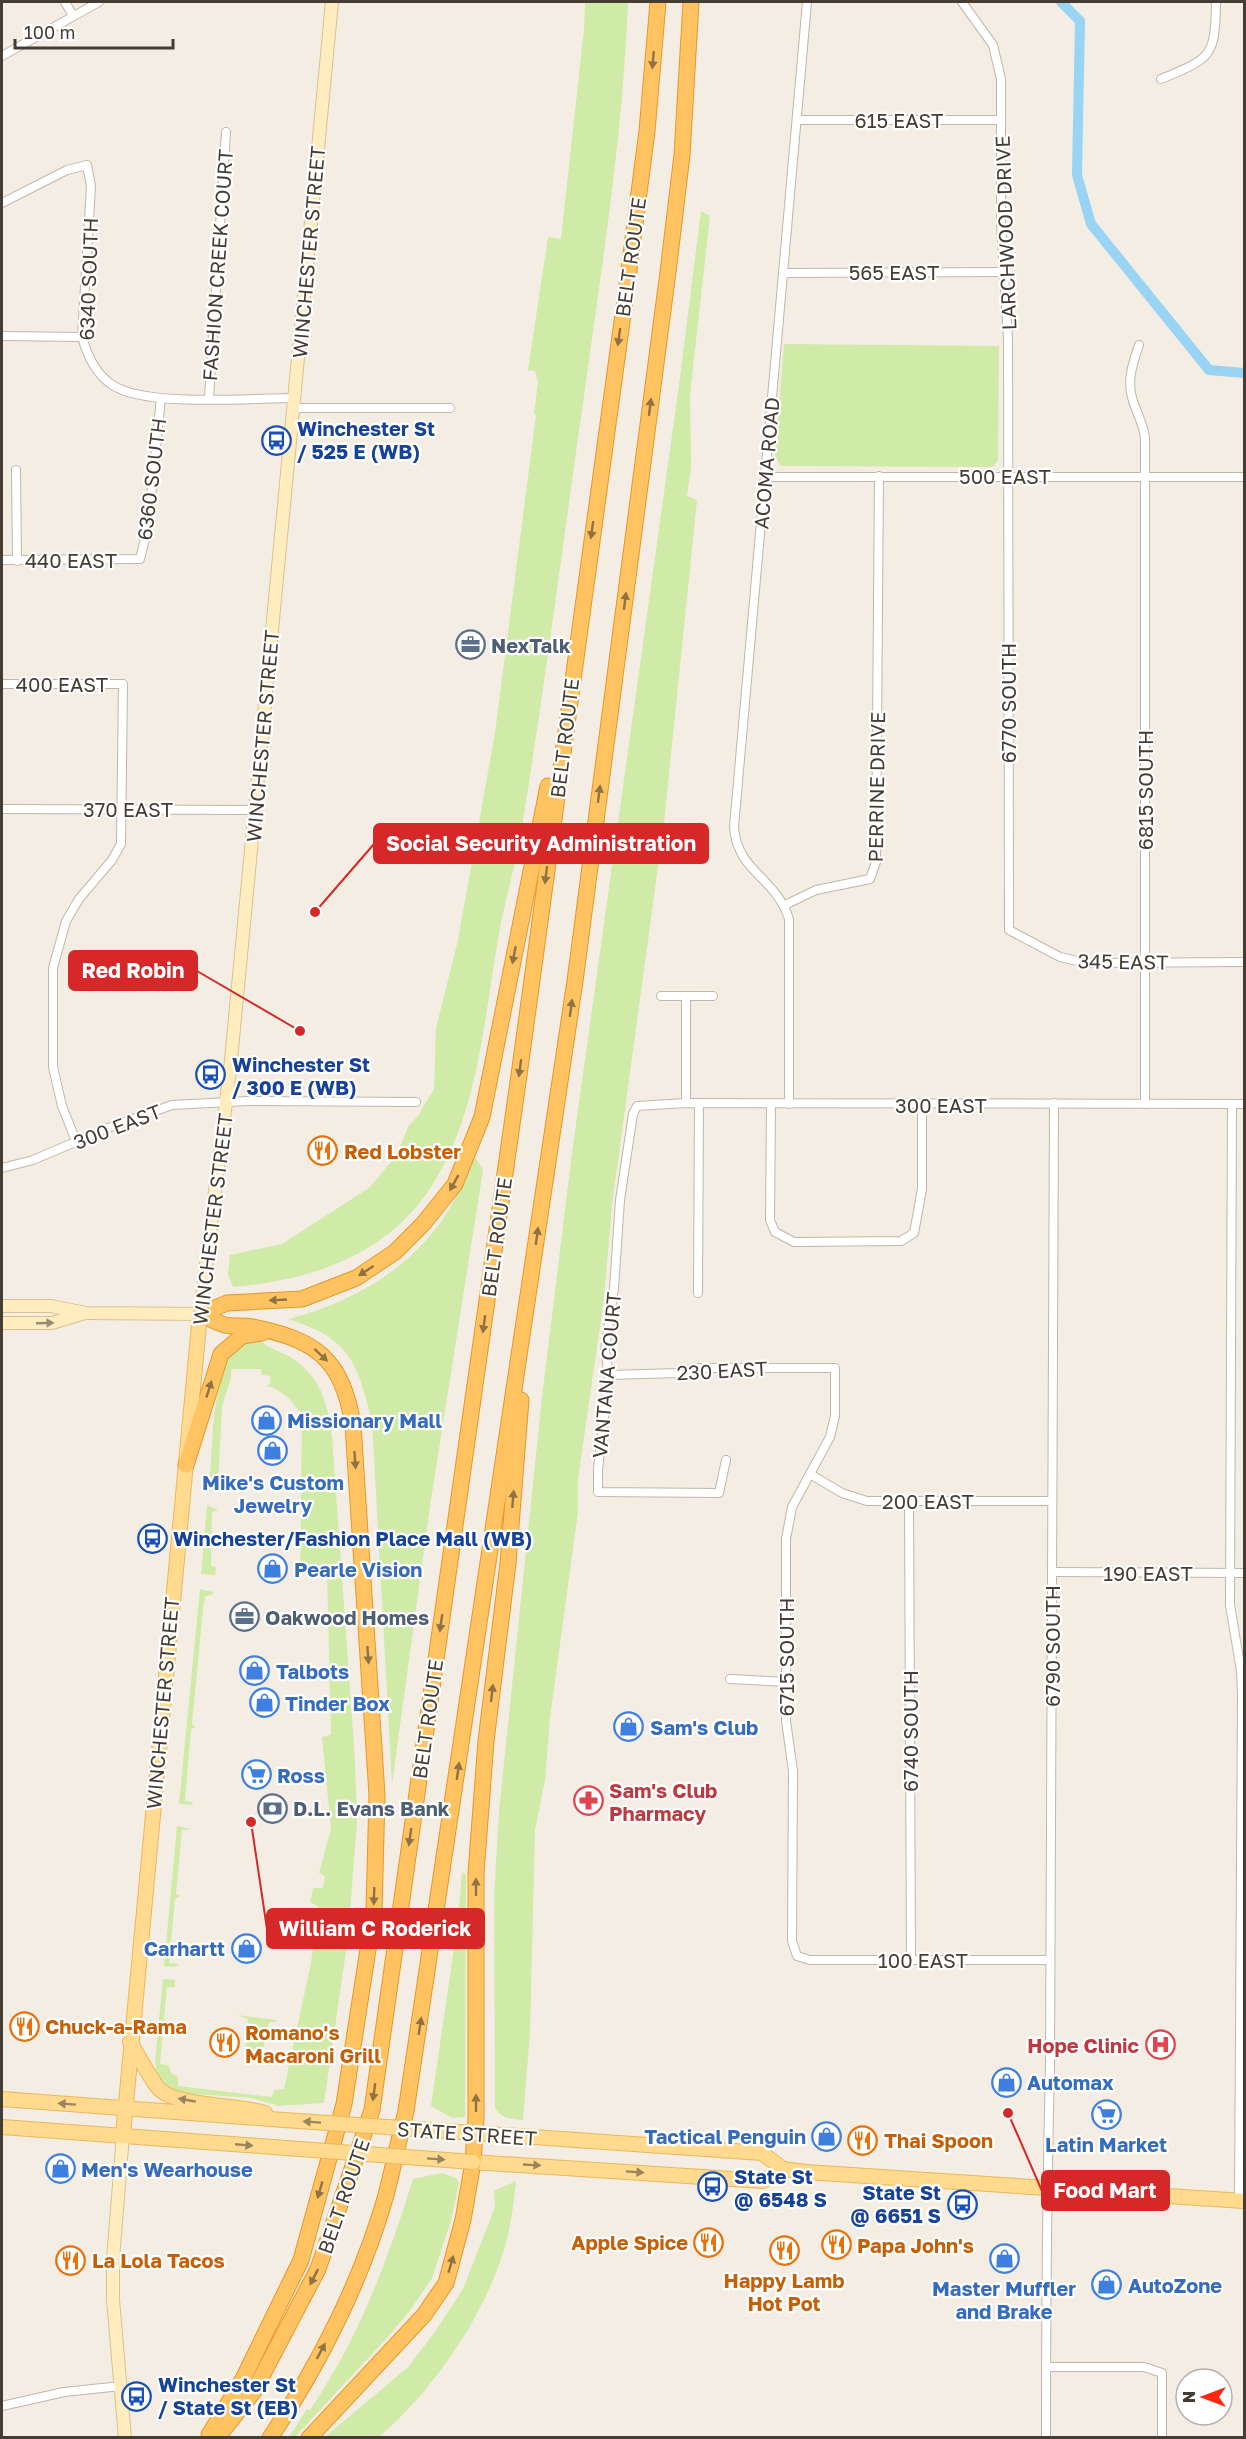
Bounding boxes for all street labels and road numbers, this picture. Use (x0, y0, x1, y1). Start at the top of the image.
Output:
street label: 615 EAST (855, 108, 943, 132)
street label: LARCHWOOD DRIVE (990, 135, 1020, 331)
street label: WINCHESTER STREET (287, 145, 329, 359)
street label: FASHION CREEK COURT (197, 148, 237, 382)
street label: BELT ROUTE (610, 196, 650, 318)
street label: 6340 SOUTH (74, 217, 102, 341)
street label: 565 EAST (849, 260, 939, 284)
street label: ACOMA ROAD (748, 396, 784, 530)
street label: 6360 SOUTH (132, 416, 170, 542)
street label: 500 EAST (959, 464, 1051, 488)
street label: 440 EAST (25, 548, 117, 572)
street label: WINCHESTER STREET (241, 629, 283, 843)
street label: 6770 SOUTH (996, 643, 1020, 763)
street label: 400 EAST (16, 672, 108, 696)
street label: BELT ROUTE (545, 677, 583, 799)
street label: PERRINE DRIVE (863, 711, 889, 863)
street label: 6815 SOUTH (1133, 730, 1157, 850)
street label: 370 EAST (83, 797, 173, 821)
street label: 345 EAST (1077, 948, 1169, 974)
street label: 300 EAST (895, 1093, 987, 1117)
street label: 300 EAST (70, 1098, 164, 1154)
street label: WINCHESTER STREET (187, 1112, 237, 1326)
street label: BELT ROUTE (476, 1176, 516, 1298)
street label: VANTANA COURT (587, 1291, 625, 1459)
street label: 230 EAST (676, 1356, 768, 1384)
street label: 200 EAST (882, 1489, 974, 1513)
street label: 190 EAST (1103, 1561, 1193, 1585)
street label: 6790 SOUTH (1040, 1585, 1064, 1707)
street label: WINCHESTER STREET (141, 1596, 183, 1810)
street label: 6715 SOUTH (774, 1598, 798, 1716)
street label: BELT ROUTE (407, 1658, 447, 1780)
street label: 6740 SOUTH (898, 1670, 922, 1792)
street label: 100 EAST (878, 1948, 968, 1972)
street label: STATE STREET (396, 2116, 538, 2150)
street label: BELT ROUTE (312, 2135, 374, 2257)

